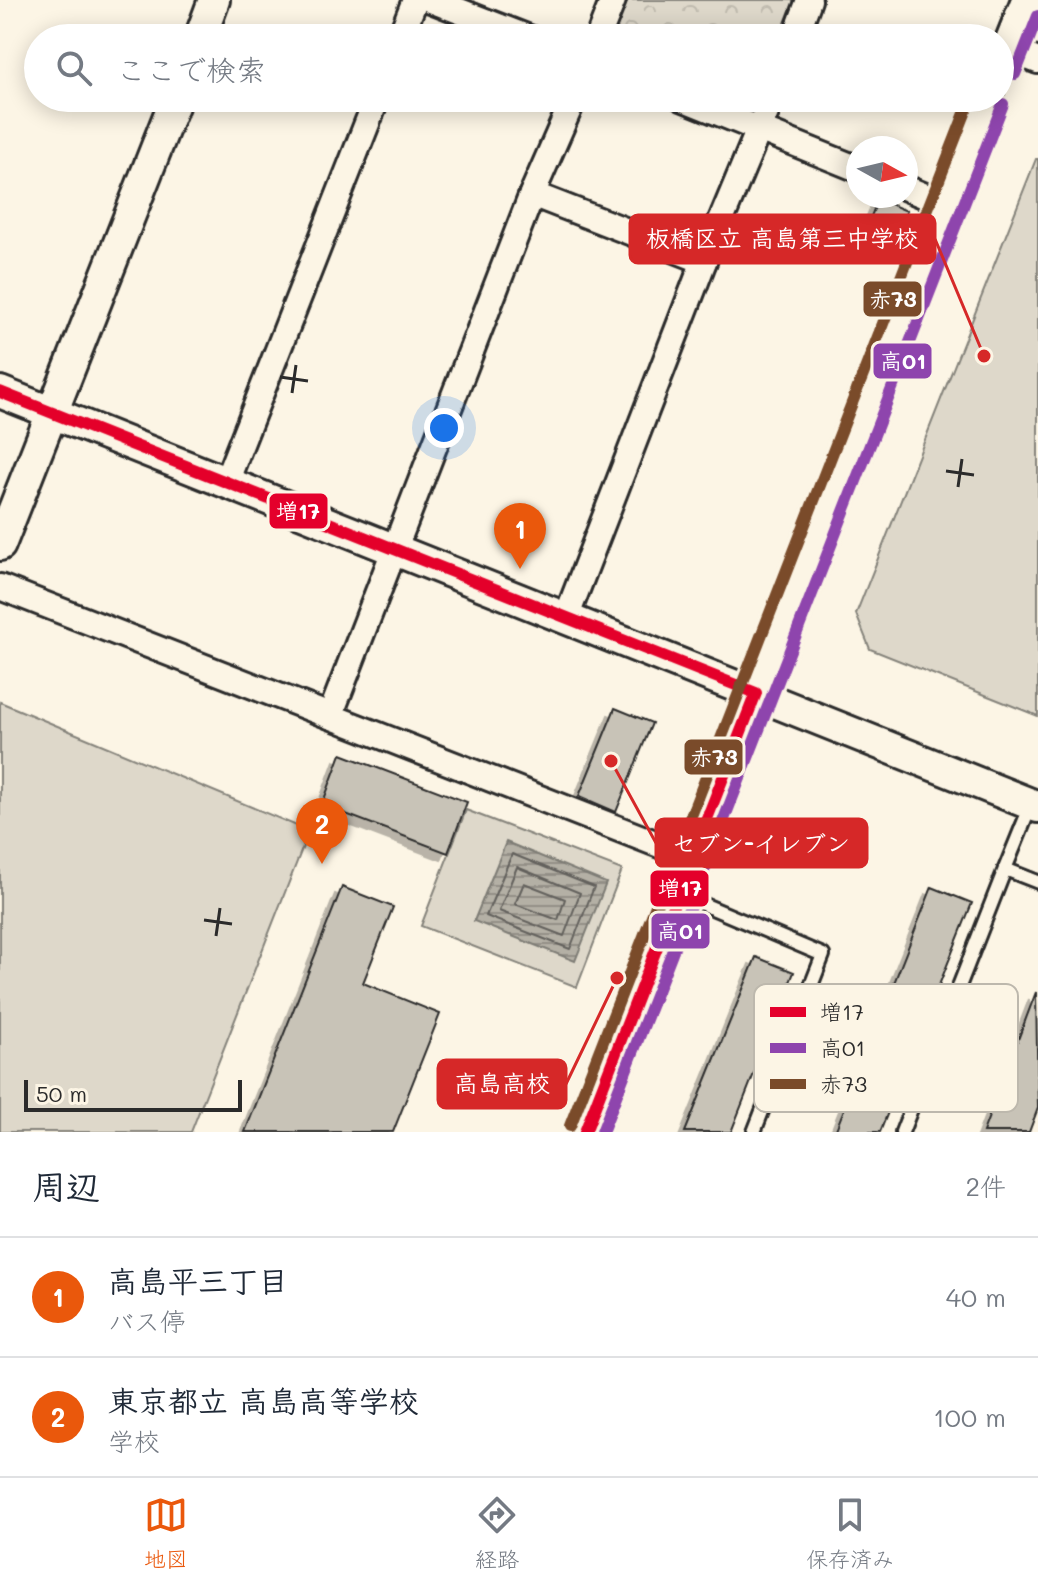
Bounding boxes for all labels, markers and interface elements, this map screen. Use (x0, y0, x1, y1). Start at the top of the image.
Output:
search box (24, 24, 1014, 112)
icon: search (52, 46, 96, 90)
text: ここで検索 (116, 49, 266, 89)
north arrow (846, 136, 918, 208)
callout: 板橋区立 高島第三中学校 (630, 215, 935, 263)
text: 板橋区立 高島第三中学校 (646, 222, 918, 253)
line badge: 赤73 (862, 280, 923, 318)
text: 赤73 (869, 284, 917, 313)
line badge: 高01 (872, 342, 933, 380)
text: 高01 (880, 346, 926, 375)
your location (424, 408, 464, 448)
line badge: 増17 (268, 492, 329, 530)
text: 増17 (276, 496, 320, 525)
pin: 1 (494, 503, 546, 569)
line badge: 赤73 (683, 738, 744, 776)
text: 赤73 (690, 742, 738, 771)
pin: 2 (296, 798, 348, 864)
callout: セブン-イレブン (656, 819, 867, 867)
text: セブン-イレブン (672, 827, 850, 858)
line badge: 増17 (649, 869, 710, 908)
text: 増17 (658, 873, 702, 902)
line badge: 高01 (650, 912, 711, 950)
text: 高01 (657, 916, 703, 945)
legend (754, 984, 1018, 1112)
text: 増17 (820, 997, 864, 1026)
text: 高01 (820, 1033, 865, 1062)
callout: 高島高校 (438, 1060, 566, 1108)
text: 高島高校 (454, 1067, 550, 1098)
text: 赤73 (820, 1069, 867, 1098)
scale bar (24, 1076, 242, 1112)
text: 50 m (36, 1079, 87, 1108)
text: 周辺 (32, 1163, 100, 1208)
text: 2件 (966, 1169, 1006, 1203)
text: 高島平三丁目 (108, 1260, 288, 1300)
text: 1 (52, 1280, 64, 1314)
text: 40 m (946, 1280, 1006, 1314)
text: バス停 (108, 1304, 186, 1338)
text: 東京都立 高島高等学校 (108, 1380, 419, 1420)
text: 2 (51, 1400, 65, 1434)
text: 100 m (933, 1400, 1006, 1434)
text: 学校 (108, 1424, 160, 1458)
tab: 地図 (144, 1493, 188, 1573)
tab: 経路 (475, 1493, 519, 1573)
tab: 保存済み (806, 1493, 894, 1573)

